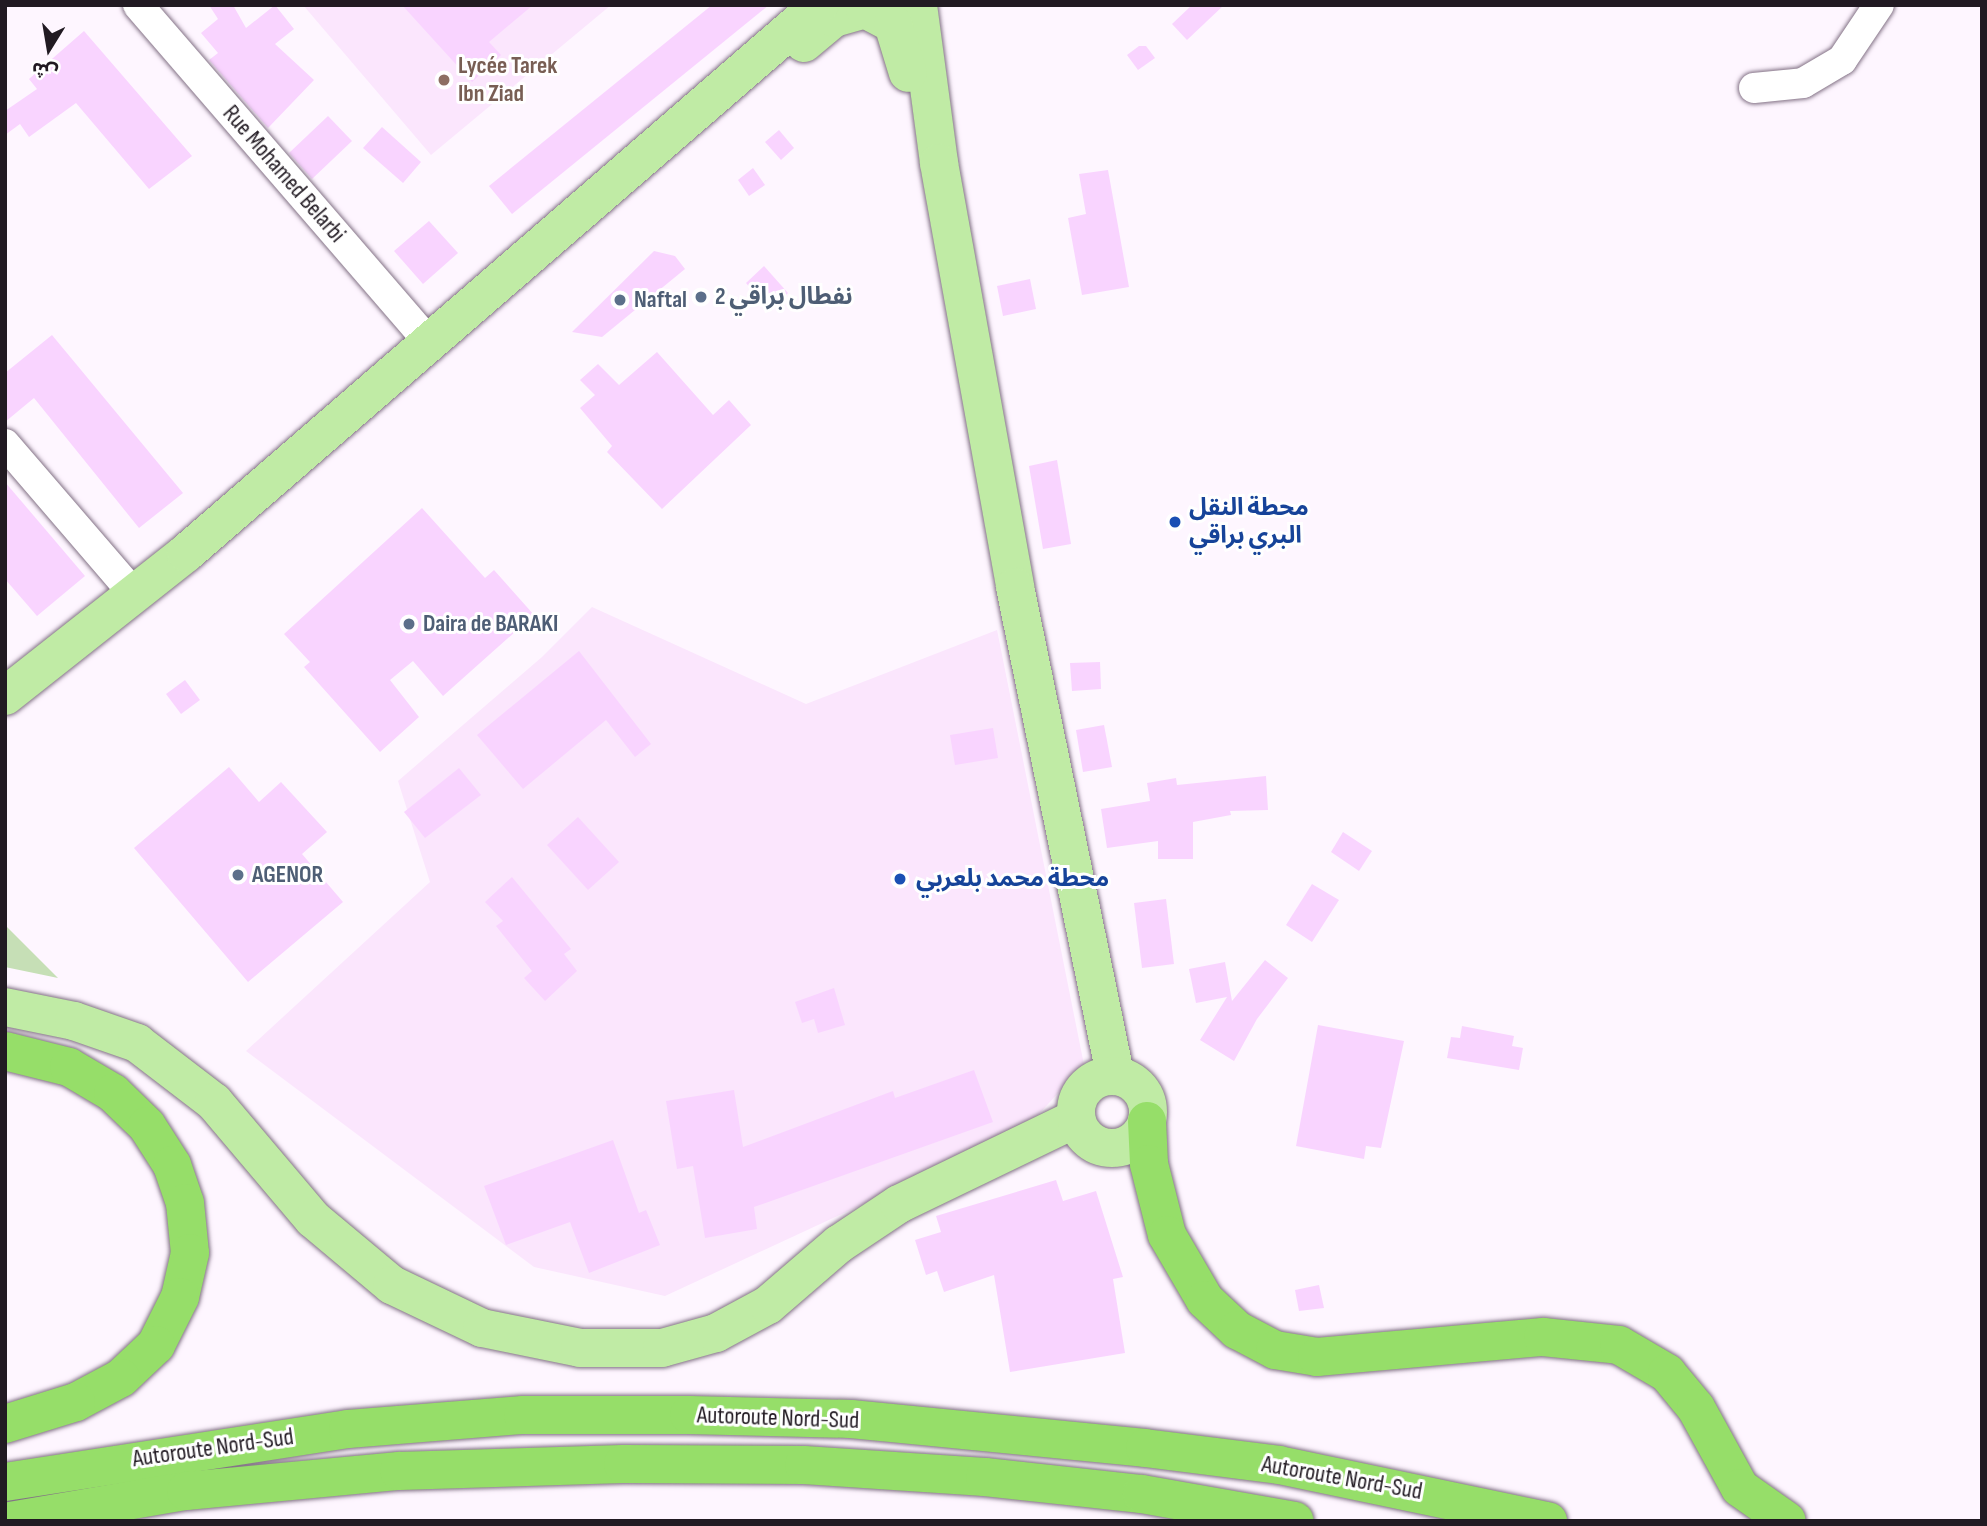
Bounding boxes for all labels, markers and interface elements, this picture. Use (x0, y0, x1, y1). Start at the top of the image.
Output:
north arrow (14, 14, 84, 84)
place label: Lycée Tarek Ibn Ziad (458, 52, 557, 108)
text: ش (30, 56, 60, 84)
marker: Lycée Tarek Ibn Ziad (436, 72, 452, 88)
street label: Rue Mohamed Belarbi (217, 99, 351, 249)
place label: نفطال براقي 2 (715, 283, 853, 311)
place label: Naftal (634, 286, 687, 314)
marker: نفطال براقي 2 (693, 289, 709, 305)
marker: Naftal (612, 292, 628, 308)
place label: محطة النقل البري براقي (1189, 494, 1309, 550)
marker: محطة النقل البري براقي (1167, 514, 1183, 530)
place label: Daira de BARAKI (423, 610, 558, 638)
marker: Daira de BARAKI (401, 616, 417, 632)
place label: AGENOR (252, 861, 323, 889)
place label: محطة محمد بلعربي (916, 865, 1109, 893)
marker: AGENOR (230, 867, 246, 883)
marker: محطة محمد بلعربي (890, 869, 910, 889)
street label: Autoroute Nord-Sud (696, 1401, 860, 1435)
street label: Autoroute Nord-Sud (131, 1422, 295, 1474)
street label: Autoroute Nord-Sud (1260, 1450, 1424, 1506)

